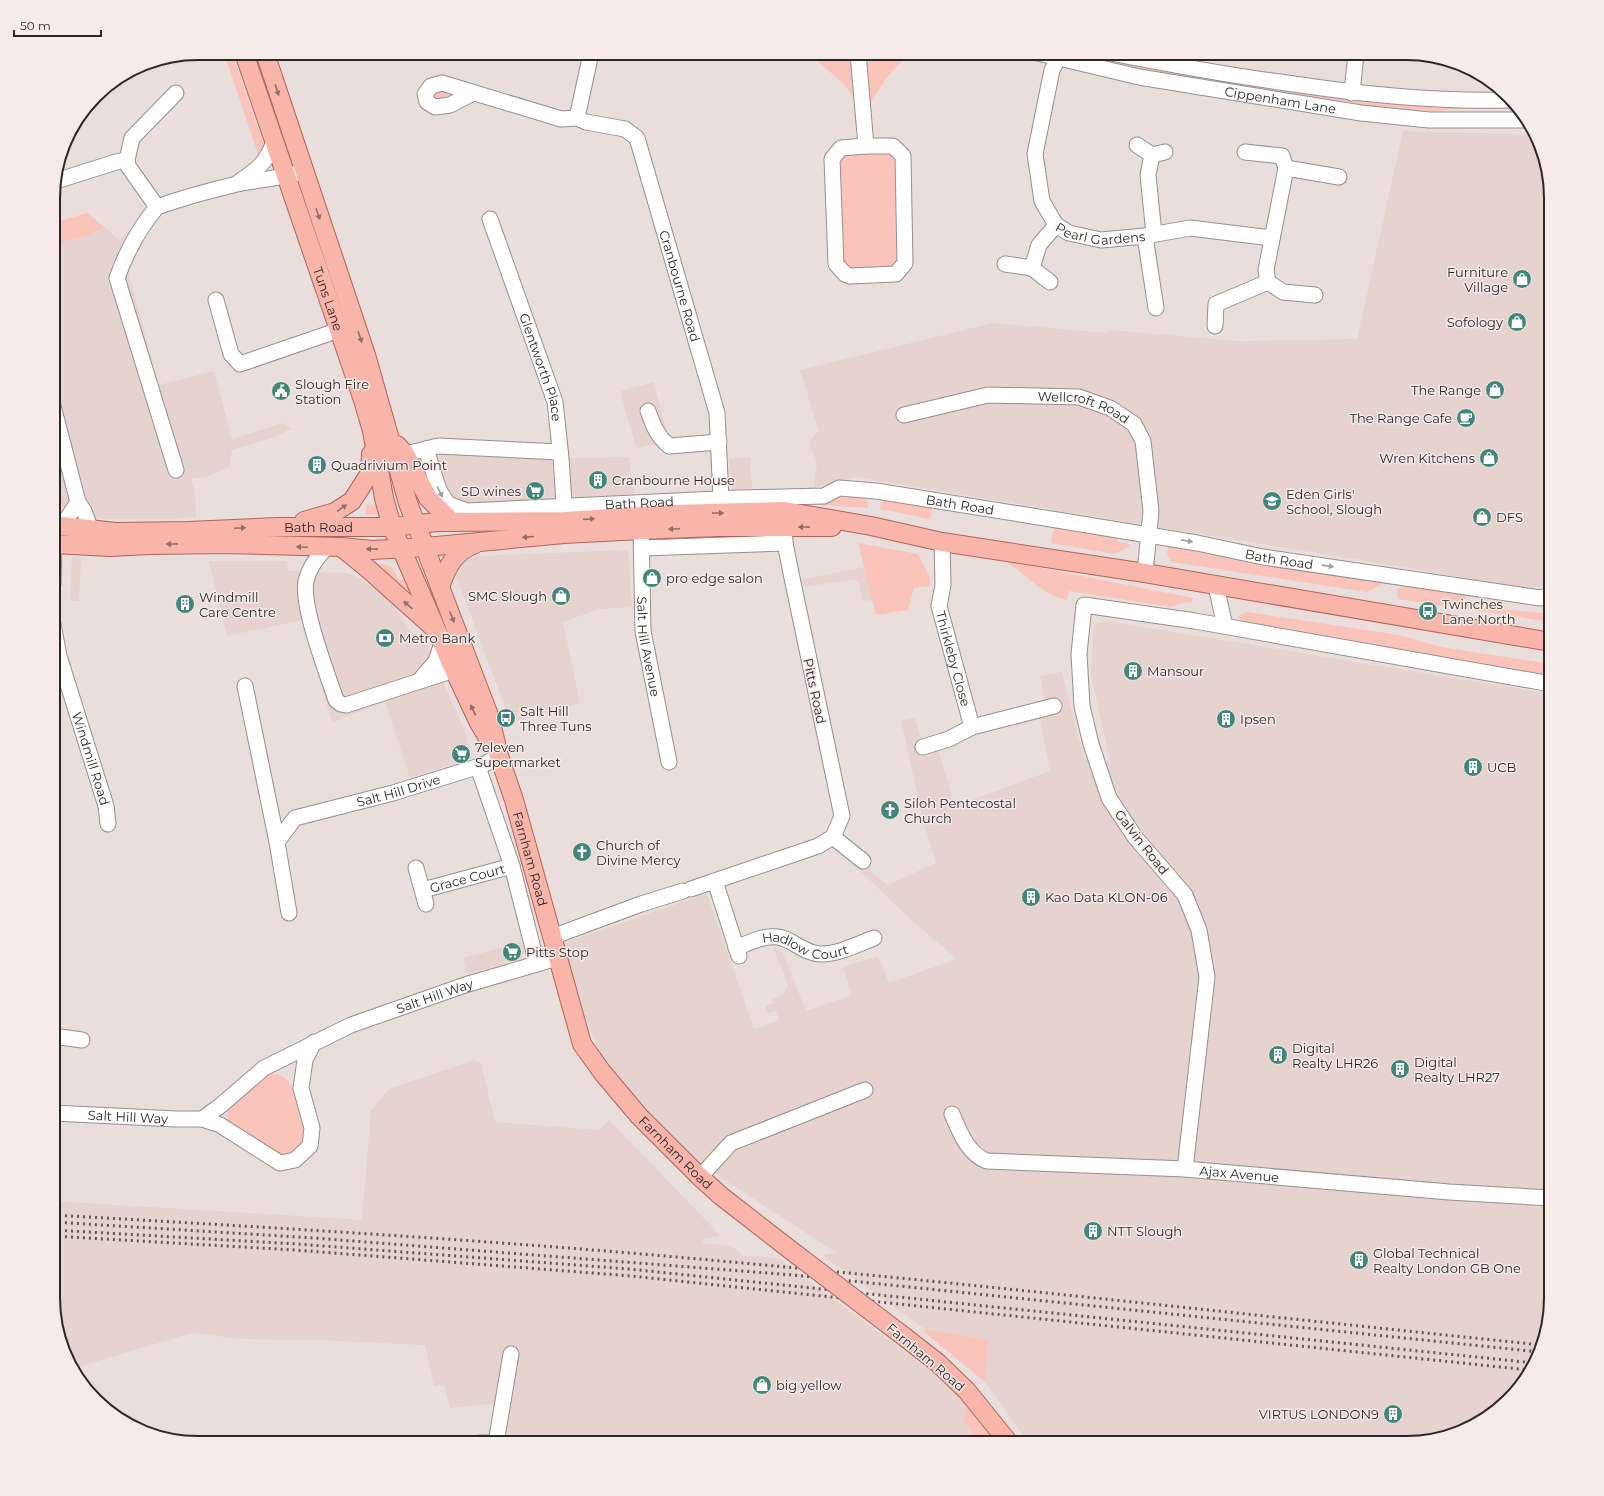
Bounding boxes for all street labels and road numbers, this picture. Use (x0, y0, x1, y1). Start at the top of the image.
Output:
street label: Cippenham Lane (1223, 83, 1337, 117)
street label: Pearl Gardens (1053, 219, 1146, 248)
street label: Cranbourne Road (656, 228, 704, 343)
street label: Tuns Lane (310, 265, 347, 333)
street label: Glentworth Place (516, 311, 565, 422)
street label: Wellcroft Road (1037, 388, 1133, 427)
street label: Bath Road (925, 491, 995, 518)
street label: Bath Road (604, 493, 674, 512)
street label: Bath Road (284, 519, 353, 535)
street label: Bath Road (1244, 545, 1315, 572)
street label: Salt Hill Avenue (634, 596, 664, 698)
street label: Thirkleby Close (933, 609, 974, 708)
street label: Pitts Road (800, 657, 830, 725)
street label: Windmill Road (69, 710, 113, 807)
street label: Salt Hill Drive (355, 771, 442, 810)
street label: Galvin Road (1112, 806, 1172, 878)
street label: Farnham Road (510, 810, 551, 908)
street label: Grace Court (428, 860, 507, 896)
street label: Hadlow Court (761, 928, 850, 962)
street label: Salt Hill Way (394, 975, 476, 1017)
street label: Salt Hill Way (87, 1107, 169, 1127)
street label: Farnham Road (636, 1113, 716, 1192)
street label: Ajax Avenue (1199, 1162, 1280, 1185)
street label: Farnham Road (884, 1320, 968, 1394)

